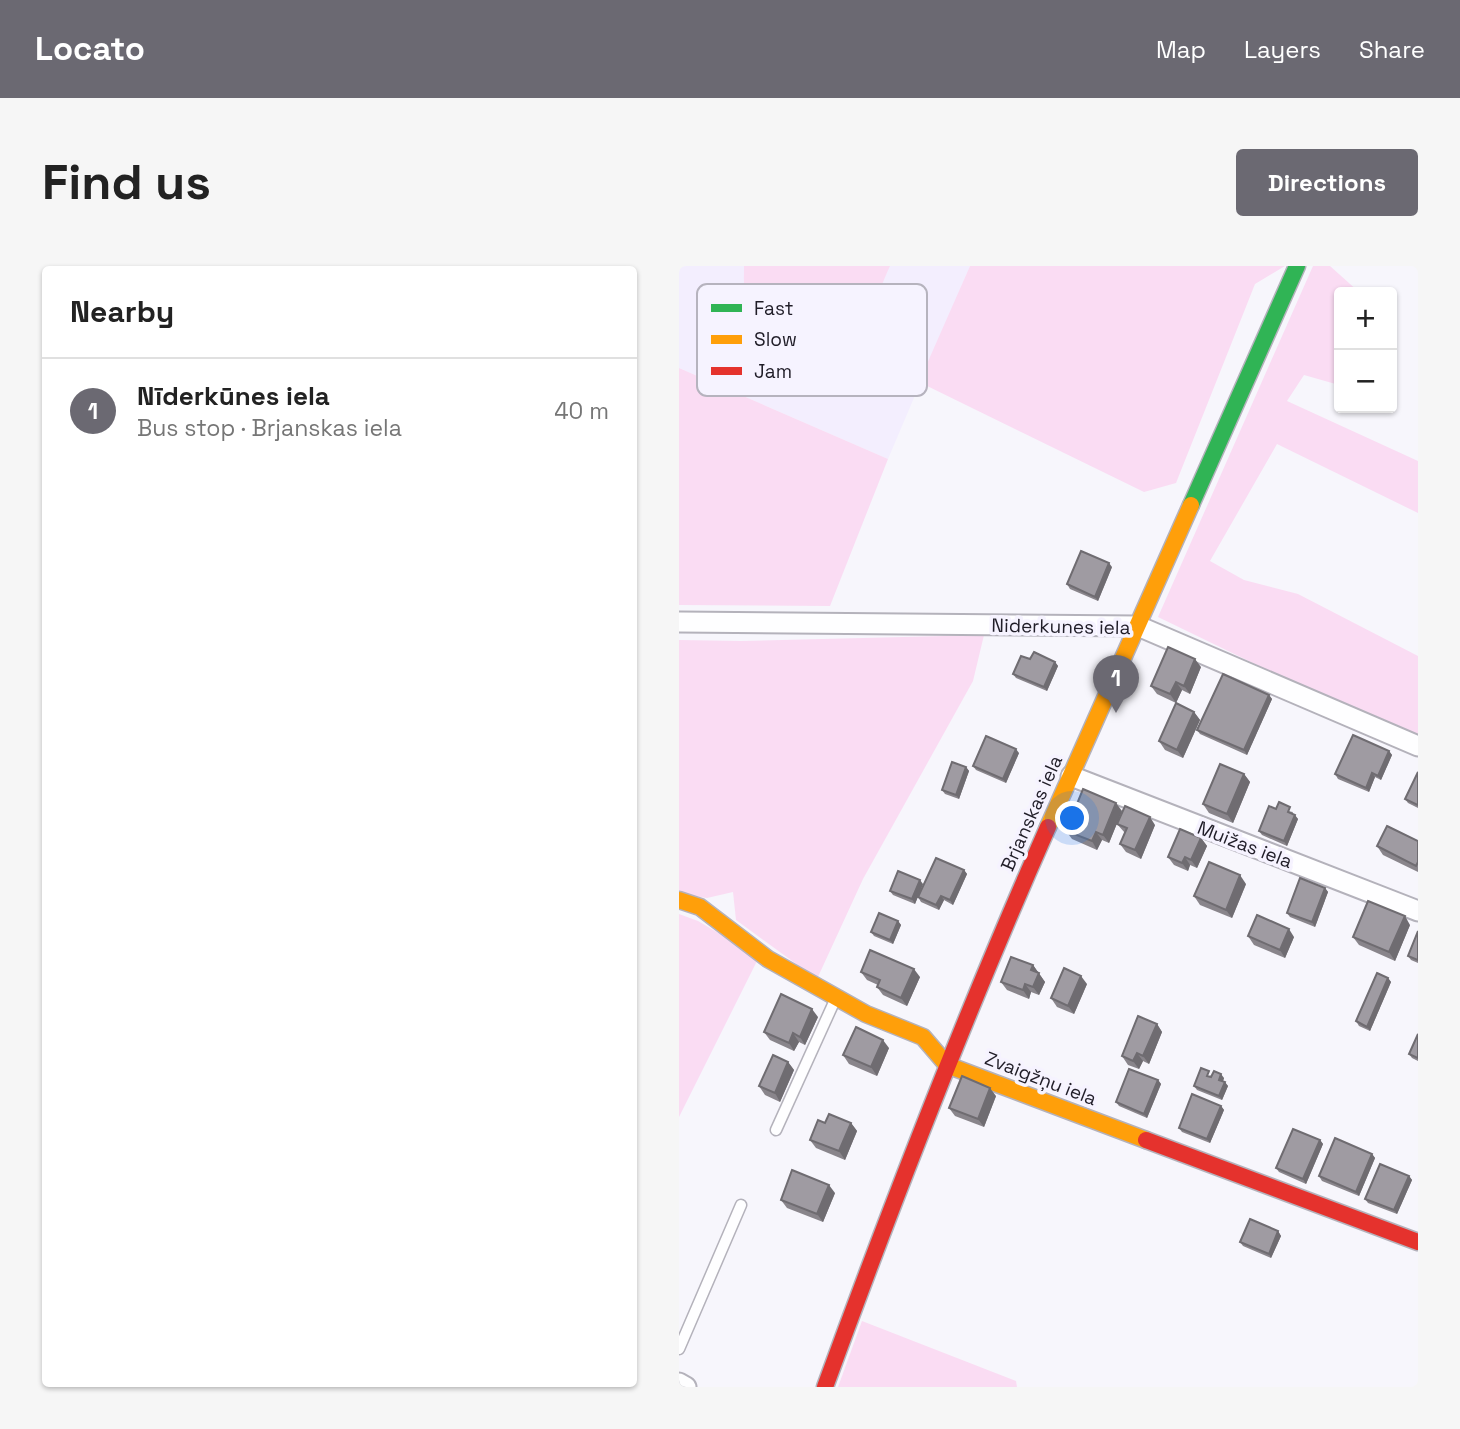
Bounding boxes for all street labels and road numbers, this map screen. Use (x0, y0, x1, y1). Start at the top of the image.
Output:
street label: Niderkunes iela (991, 613, 1131, 640)
street label: Brjanskas iela (995, 751, 1068, 875)
street label: Muižas iela (1194, 815, 1296, 874)
street label: Zvaigžņu iela (981, 1046, 1100, 1111)

